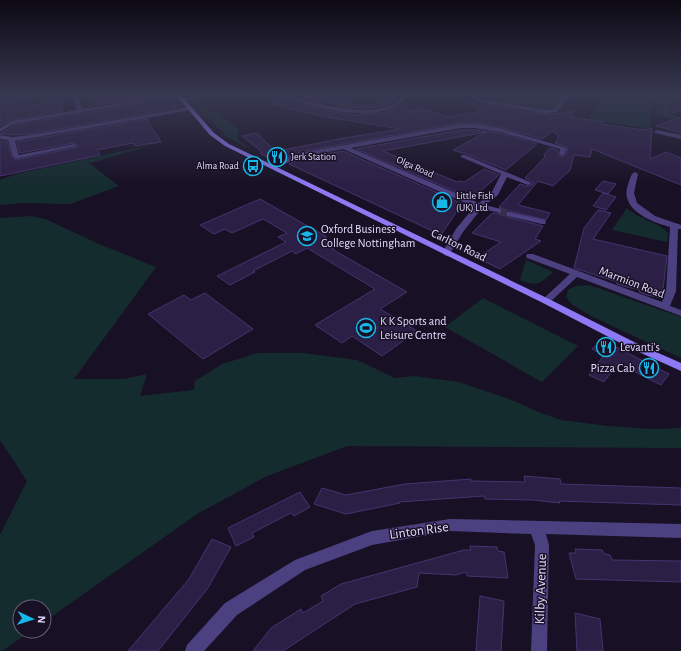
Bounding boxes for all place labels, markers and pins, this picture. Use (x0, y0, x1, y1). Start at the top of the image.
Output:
restaurant icon: Jerk Station (266, 146, 288, 168)
place label: Jerk Station (291, 152, 336, 162)
bus stop icon: Alma Road (242, 155, 264, 177)
place label: Alma Road (197, 161, 239, 171)
shop icon: Little Fish (UK) Ltd (431, 191, 453, 213)
place label: Little Fish (UK) Ltd (456, 191, 493, 213)
place label: Oxford Business College Nottingham (321, 223, 415, 249)
school or university icon: Oxford Business College Nottingham (296, 225, 318, 247)
place label: K K Sports and Leisure Centre (380, 315, 447, 341)
sports icon: K K Sports and Leisure Centre (355, 317, 377, 339)
restaurant icon: Levanti's (595, 336, 617, 358)
place label: Levanti's (620, 341, 660, 353)
restaurant icon: Pizza Cab (638, 357, 660, 379)
place label: Pizza Cab (590, 362, 635, 374)

